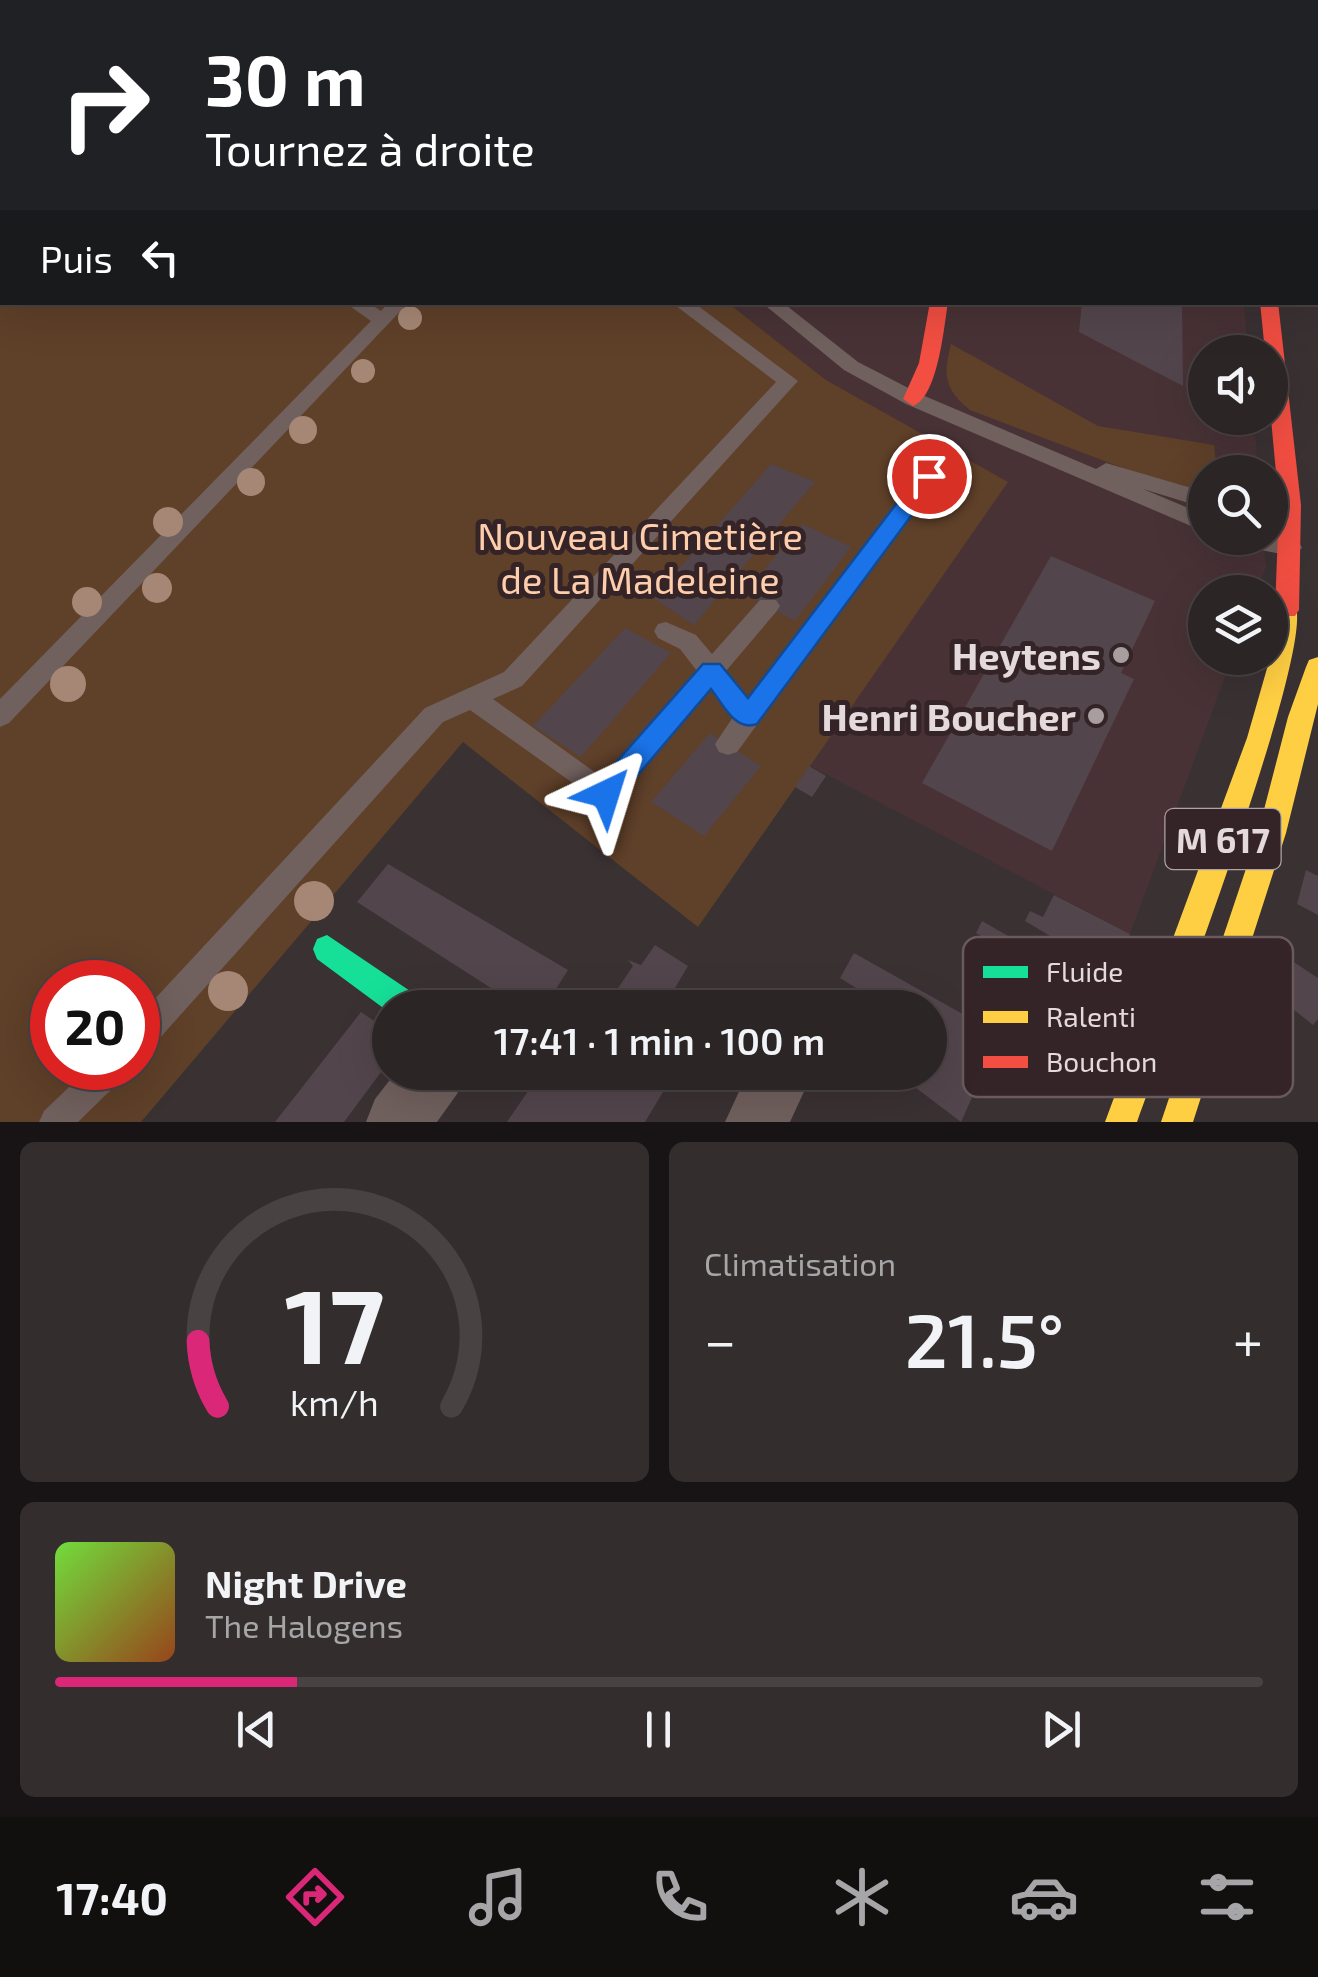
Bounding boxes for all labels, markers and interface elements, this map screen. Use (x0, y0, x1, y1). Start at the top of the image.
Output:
text: 30 m (205, 36, 366, 120)
icon: right (40, 40, 170, 170)
text: Tournez à droite (205, 121, 535, 175)
icon: left (133, 230, 188, 285)
text: Puis (40, 235, 113, 281)
map controls (1188, 335, 1288, 675)
button: sound (1188, 335, 1288, 435)
pin (887, 434, 972, 519)
icon: arrive (902, 449, 957, 504)
button: search (1188, 455, 1288, 555)
park label: Nouveau Cimetière de La Madeleine (477, 512, 803, 602)
button: layers (1188, 575, 1288, 675)
place label: Heytens (952, 632, 1101, 678)
marker: Heytens (1110, 644, 1132, 666)
place label: Henri Boucher (821, 693, 1076, 739)
marker: Henri Boucher (1085, 705, 1107, 727)
position arrow (554, 742, 658, 846)
road number: M 617 (1166, 809, 1280, 869)
legend (963, 937, 1293, 1097)
text: Fluide (1046, 954, 1123, 988)
speed limit sign: 20 (30, 960, 160, 1090)
text: Ralenti (1046, 999, 1136, 1033)
text: 17:41 · 1 min · 100 m (494, 1017, 825, 1063)
text: Bouchon (1046, 1044, 1157, 1078)
text: Climatisation (704, 1244, 896, 1282)
text: 17 (285, 1260, 384, 1385)
text: 21.5° (905, 1293, 1064, 1383)
text: − (704, 1306, 736, 1372)
text: + (1233, 1306, 1263, 1372)
text: km/h (290, 1380, 379, 1423)
text: Night Drive (205, 1560, 407, 1606)
text: The Halogens (205, 1606, 403, 1644)
icon: previous (229, 1702, 284, 1757)
icon: pause (631, 1702, 686, 1757)
icon: next (1034, 1702, 1089, 1757)
icon: directions (280, 1862, 350, 1932)
icon: music (463, 1862, 533, 1932)
icon: phone (645, 1862, 715, 1932)
icon: climate (827, 1862, 897, 1932)
icon: car (1009, 1862, 1079, 1932)
icon: filters (1192, 1862, 1262, 1932)
text: 17:40 (56, 1870, 168, 1924)

